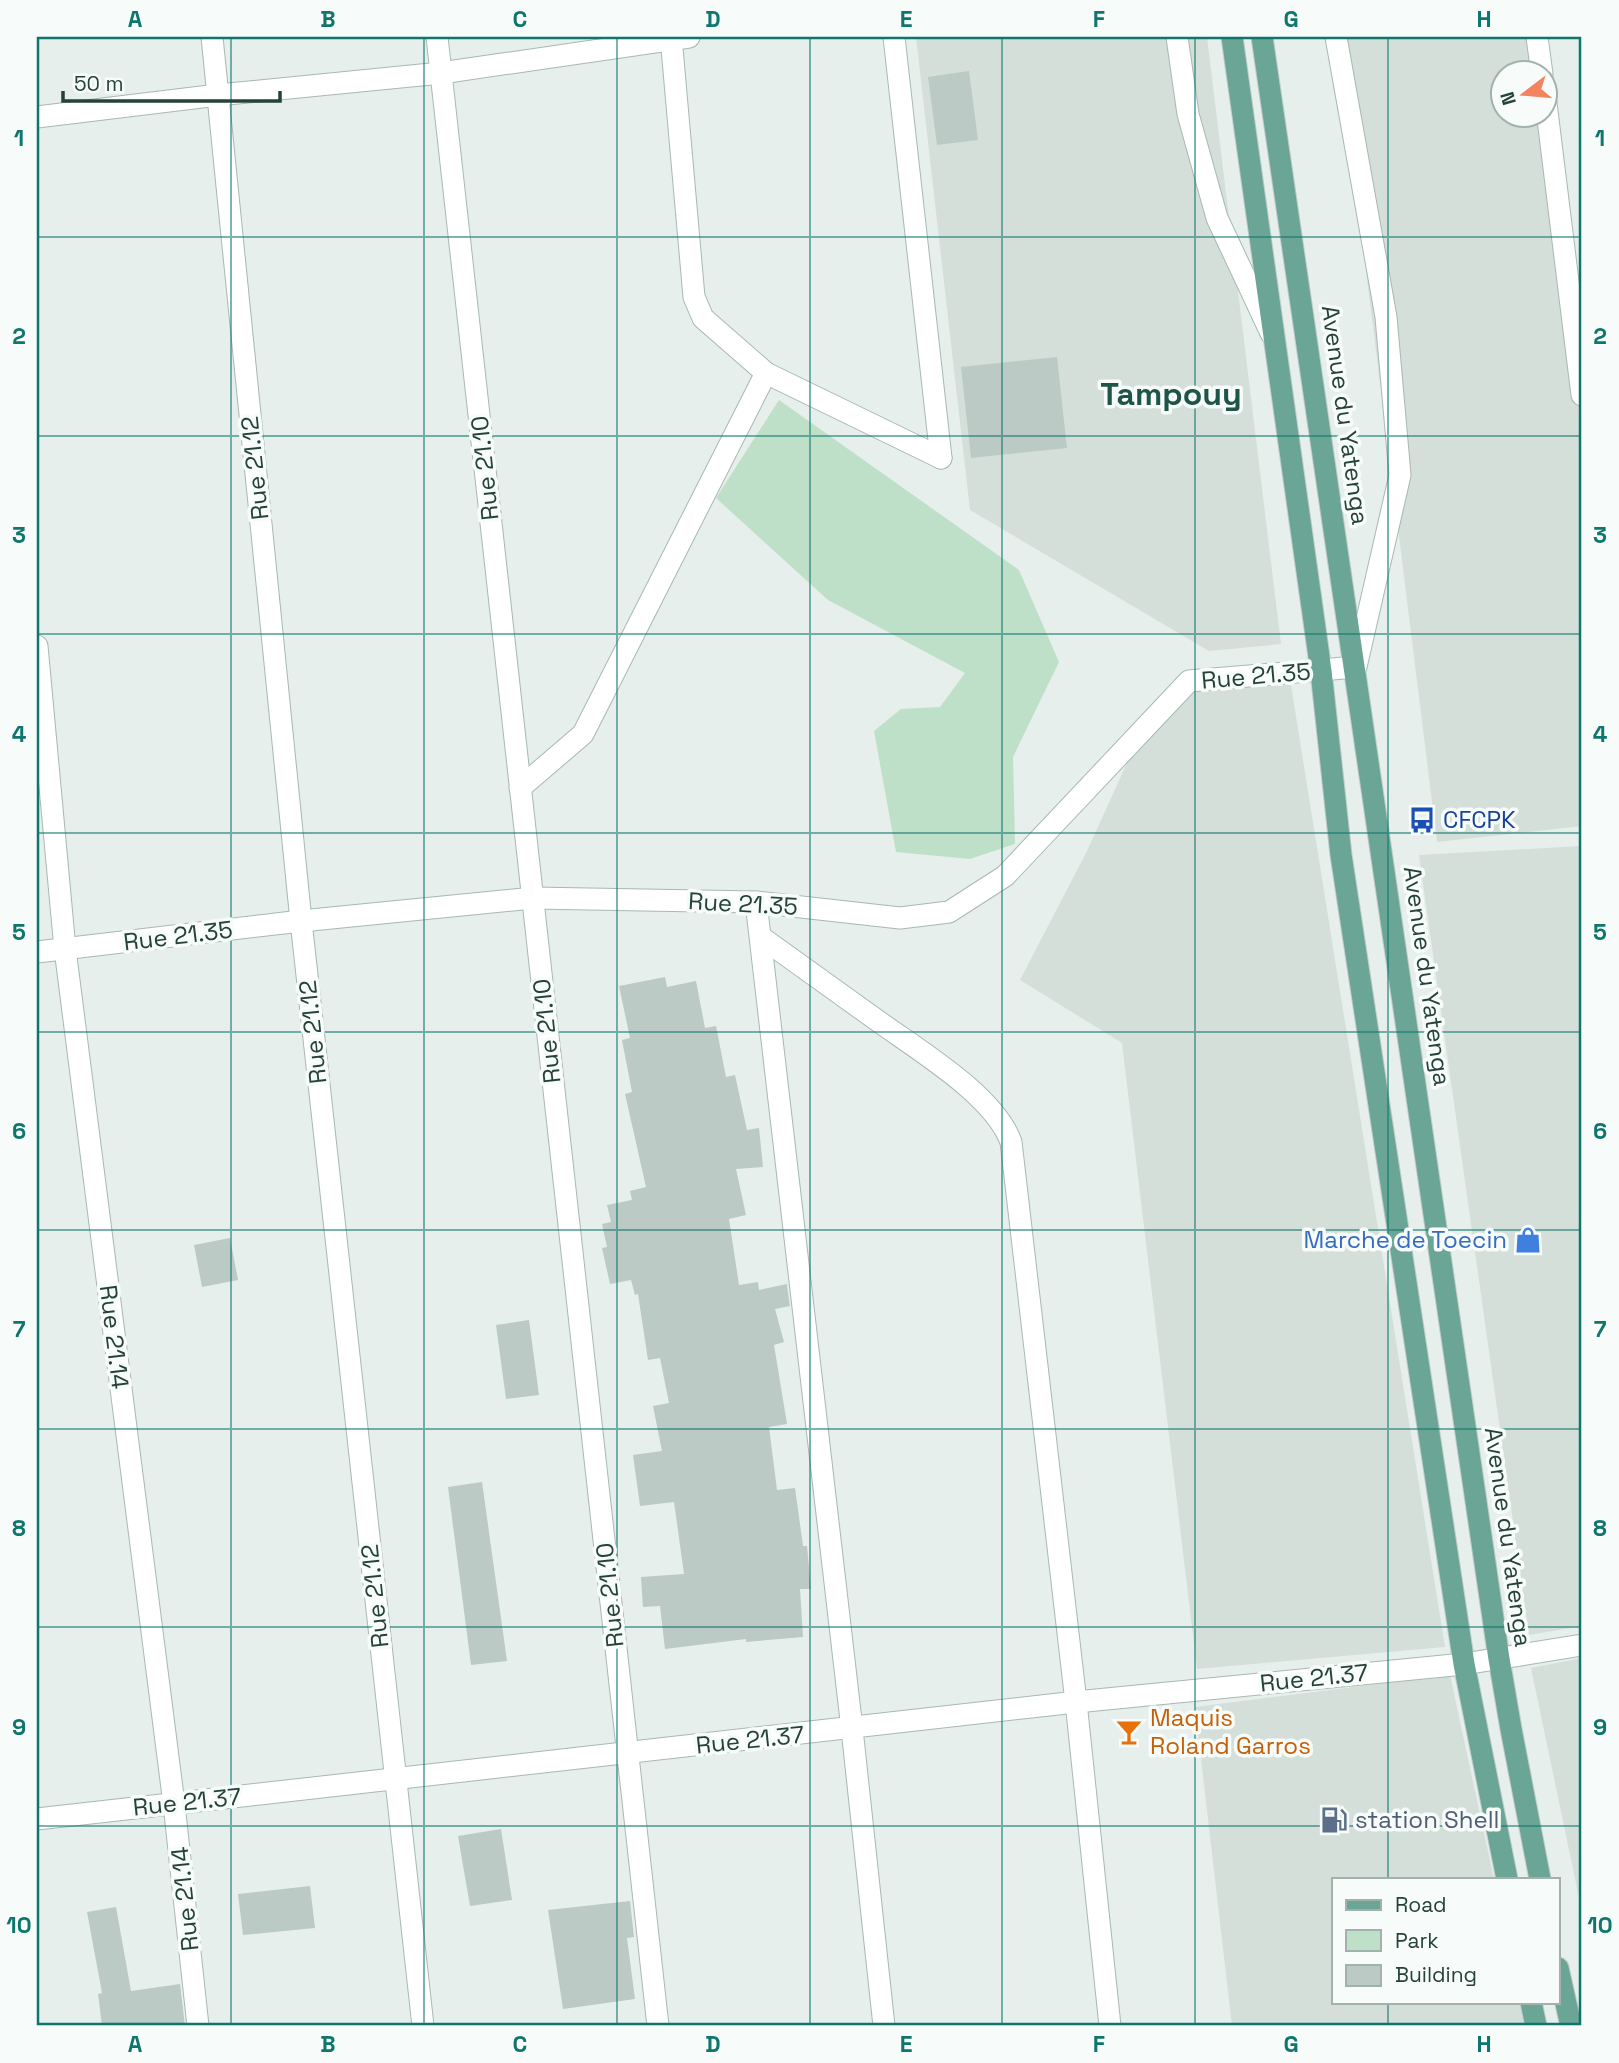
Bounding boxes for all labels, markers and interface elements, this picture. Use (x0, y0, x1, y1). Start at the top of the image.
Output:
text: A (128, 4, 143, 34)
text: B (320, 4, 336, 34)
text: C (513, 4, 527, 34)
text: D (705, 4, 721, 34)
text: E (900, 4, 912, 34)
text: F (1093, 4, 1105, 34)
text: G (1283, 4, 1299, 34)
text: H (1476, 4, 1492, 34)
scale bar (63, 60, 280, 104)
north arrow (1490, 60, 1560, 130)
text: 50 m (74, 70, 124, 97)
text: N (1494, 89, 1522, 108)
text: 1 (14, 123, 24, 153)
text: 1 (1595, 123, 1605, 153)
street label: Avenue du Yatenga (1315, 303, 1376, 527)
text: 2 (12, 321, 26, 351)
text: 2 (1593, 321, 1607, 351)
district label: Tampouy (1100, 374, 1242, 414)
street label: Rue 21.10 (464, 414, 505, 522)
street label: Rue 21.12 (234, 415, 275, 522)
text: 3 (12, 520, 26, 550)
text: 3 (1593, 520, 1607, 550)
street label: Rue 21.35 (1200, 655, 1312, 696)
text: 4 (12, 719, 27, 749)
text: 4 (1593, 719, 1608, 749)
place label: CFCPK (1443, 804, 1516, 835)
bus stop icon: CFCPK (1407, 805, 1437, 835)
street label: Avenue du Yatenga (1397, 864, 1458, 1088)
street label: Rue 21.35 (687, 885, 799, 922)
street label: Rue 21.35 (122, 913, 234, 958)
text: 5 (12, 917, 26, 947)
text: 5 (1593, 917, 1607, 947)
street label: Rue 21.10 (526, 977, 567, 1085)
street label: Rue 21.12 (292, 979, 333, 1086)
text: 6 (12, 1116, 26, 1146)
text: 6 (1593, 1116, 1607, 1146)
place label: Marche de Toecin (1303, 1224, 1507, 1255)
shop icon: Marche de Toecin (1513, 1225, 1543, 1255)
street label: Rue 21.14 (93, 1283, 136, 1391)
text: 7 (13, 1314, 26, 1344)
text: 7 (1594, 1314, 1607, 1344)
street label: Avenue du Yatenga (1478, 1425, 1539, 1649)
text: 8 (12, 1513, 26, 1543)
text: 8 (1593, 1513, 1607, 1543)
street label: Rue 21.10 (589, 1541, 630, 1649)
street label: Rue 21.12 (354, 1543, 395, 1650)
street label: Rue 21.37 (1258, 1656, 1370, 1699)
place label: Maquis Roland Garros (1150, 1702, 1311, 1761)
text: 9 (12, 1712, 26, 1742)
text: 9 (1593, 1712, 1607, 1742)
bar icon: Maquis Roland Garros (1114, 1717, 1144, 1747)
street label: Rue 21.37 (694, 1718, 806, 1761)
street label: Rue 21.37 (131, 1780, 243, 1823)
place label: station Shell (1355, 1804, 1499, 1835)
fuel station icon: station Shell (1319, 1805, 1349, 1835)
street label: Rue 21.14 (164, 1845, 205, 1953)
legend (1332, 1878, 1560, 2004)
text: Road (1395, 1891, 1447, 1918)
text: 10 (6, 1910, 32, 1940)
text: 10 (1587, 1910, 1613, 1940)
text: Park (1395, 1927, 1439, 1954)
text: Building (1395, 1961, 1477, 1988)
text: A (128, 2029, 143, 2059)
text: B (320, 2029, 336, 2059)
text: C (513, 2029, 527, 2059)
text: D (705, 2029, 721, 2059)
text: E (900, 2029, 912, 2059)
text: F (1093, 2029, 1105, 2059)
text: G (1283, 2029, 1299, 2059)
text: H (1476, 2029, 1492, 2059)

